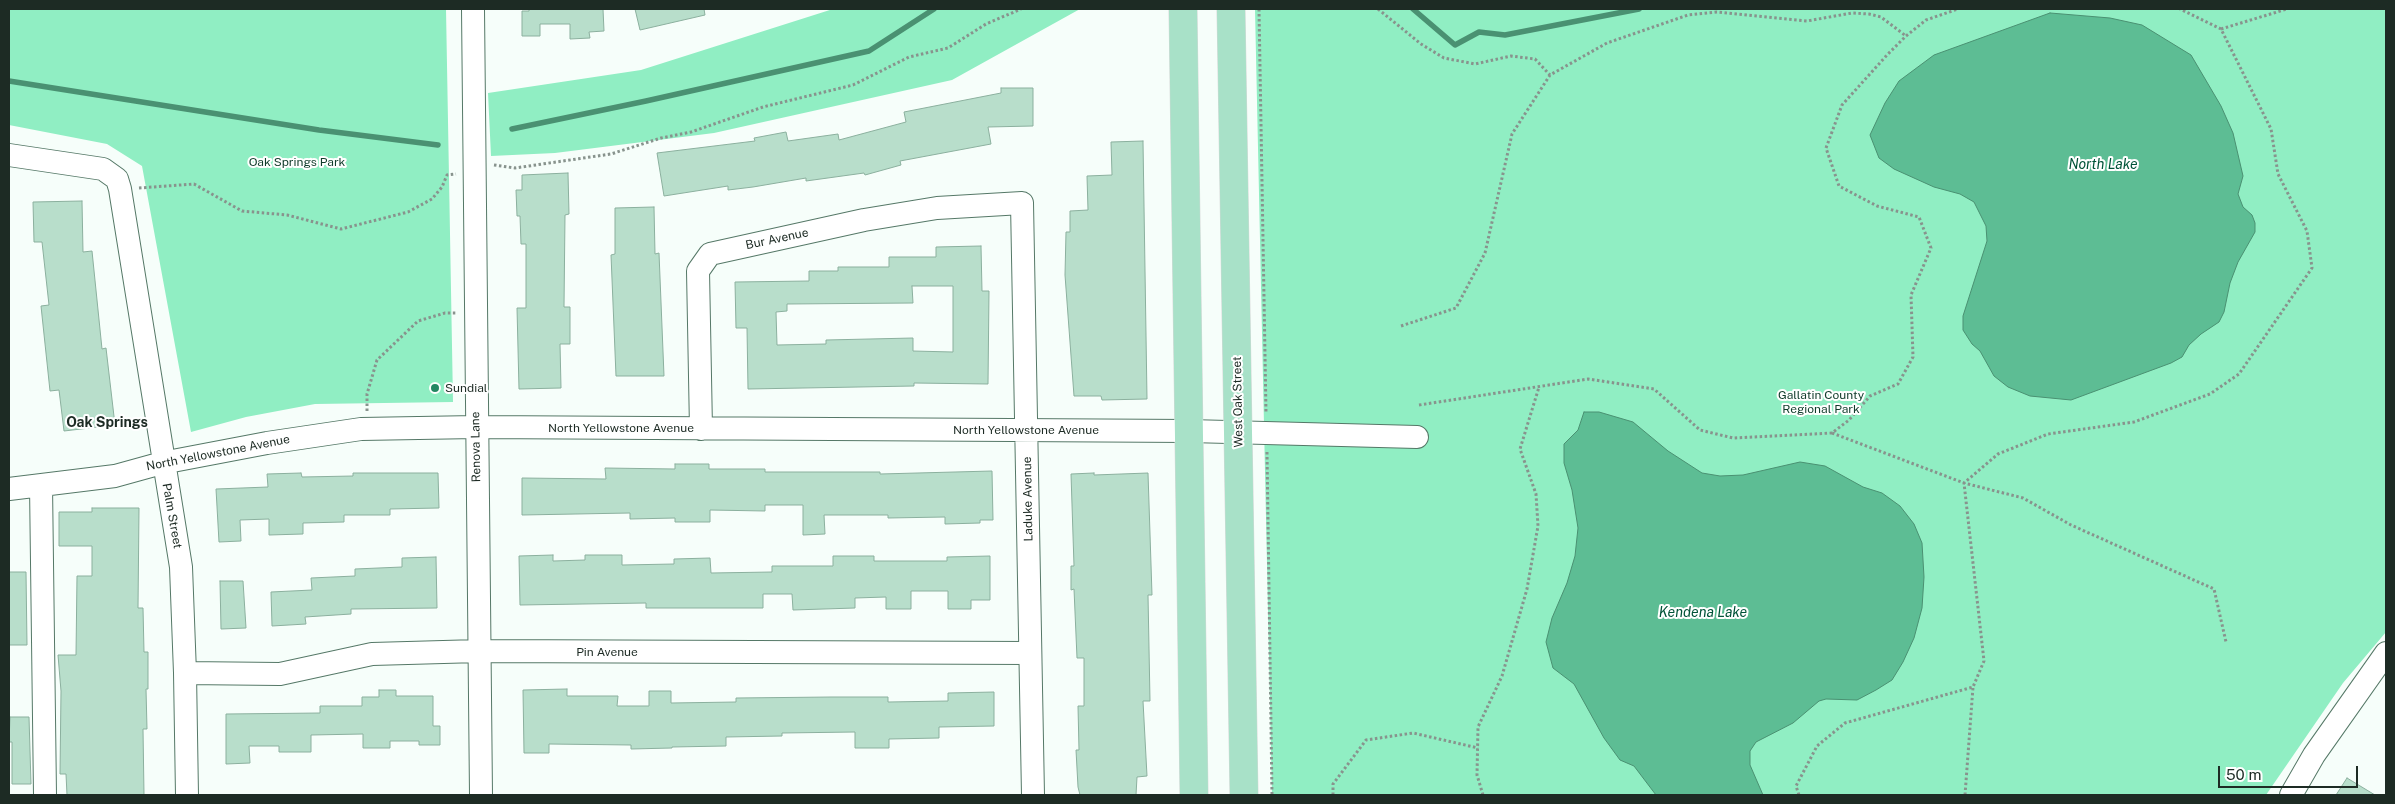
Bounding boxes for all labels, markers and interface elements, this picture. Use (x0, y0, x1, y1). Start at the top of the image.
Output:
park label: Oak Springs Park (249, 155, 345, 169)
water label: North Lake (2068, 157, 2138, 173)
street label: Bur Avenue (744, 225, 810, 253)
street label: West Oak Street (1230, 356, 1246, 448)
place label: Sundial (445, 381, 487, 395)
marker: Sundial (429, 382, 441, 394)
park label: Gallatin County Regional Park (1778, 388, 1864, 416)
street label: Renova Lane (468, 411, 484, 483)
district label: Oak Springs (66, 415, 148, 431)
street label: North Yellowstone Avenue (548, 421, 694, 435)
street label: North Yellowstone Avenue (953, 423, 1099, 437)
street label: North Yellowstone Avenue (145, 432, 291, 474)
street label: Laduke Avenue (1020, 456, 1036, 542)
street label: Palm Street (159, 482, 185, 550)
water label: Kendena Lake (1659, 605, 1747, 621)
street label: Pin Avenue (576, 645, 638, 659)
scale bar (2220, 756, 2360, 788)
text: 50 m (2226, 766, 2261, 783)

